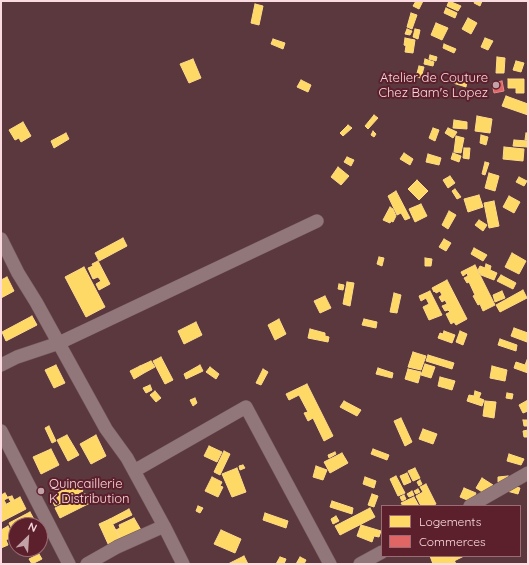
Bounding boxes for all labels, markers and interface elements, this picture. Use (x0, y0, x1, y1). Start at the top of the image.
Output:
place label: Atelier de Couture Chez Bam's Lopez (378, 70, 488, 101)
marker: Atelier de Couture Chez Bam's Lopez (491, 80, 501, 90)
place label: Quincaillerie K Distribution (49, 476, 130, 507)
marker: Quincaillerie K Distribution (36, 486, 46, 496)
legend (381, 505, 521, 557)
text: Logements (419, 514, 481, 529)
north arrow (8, 517, 48, 557)
text: N (26, 519, 39, 535)
text: Commerces (419, 534, 486, 549)

